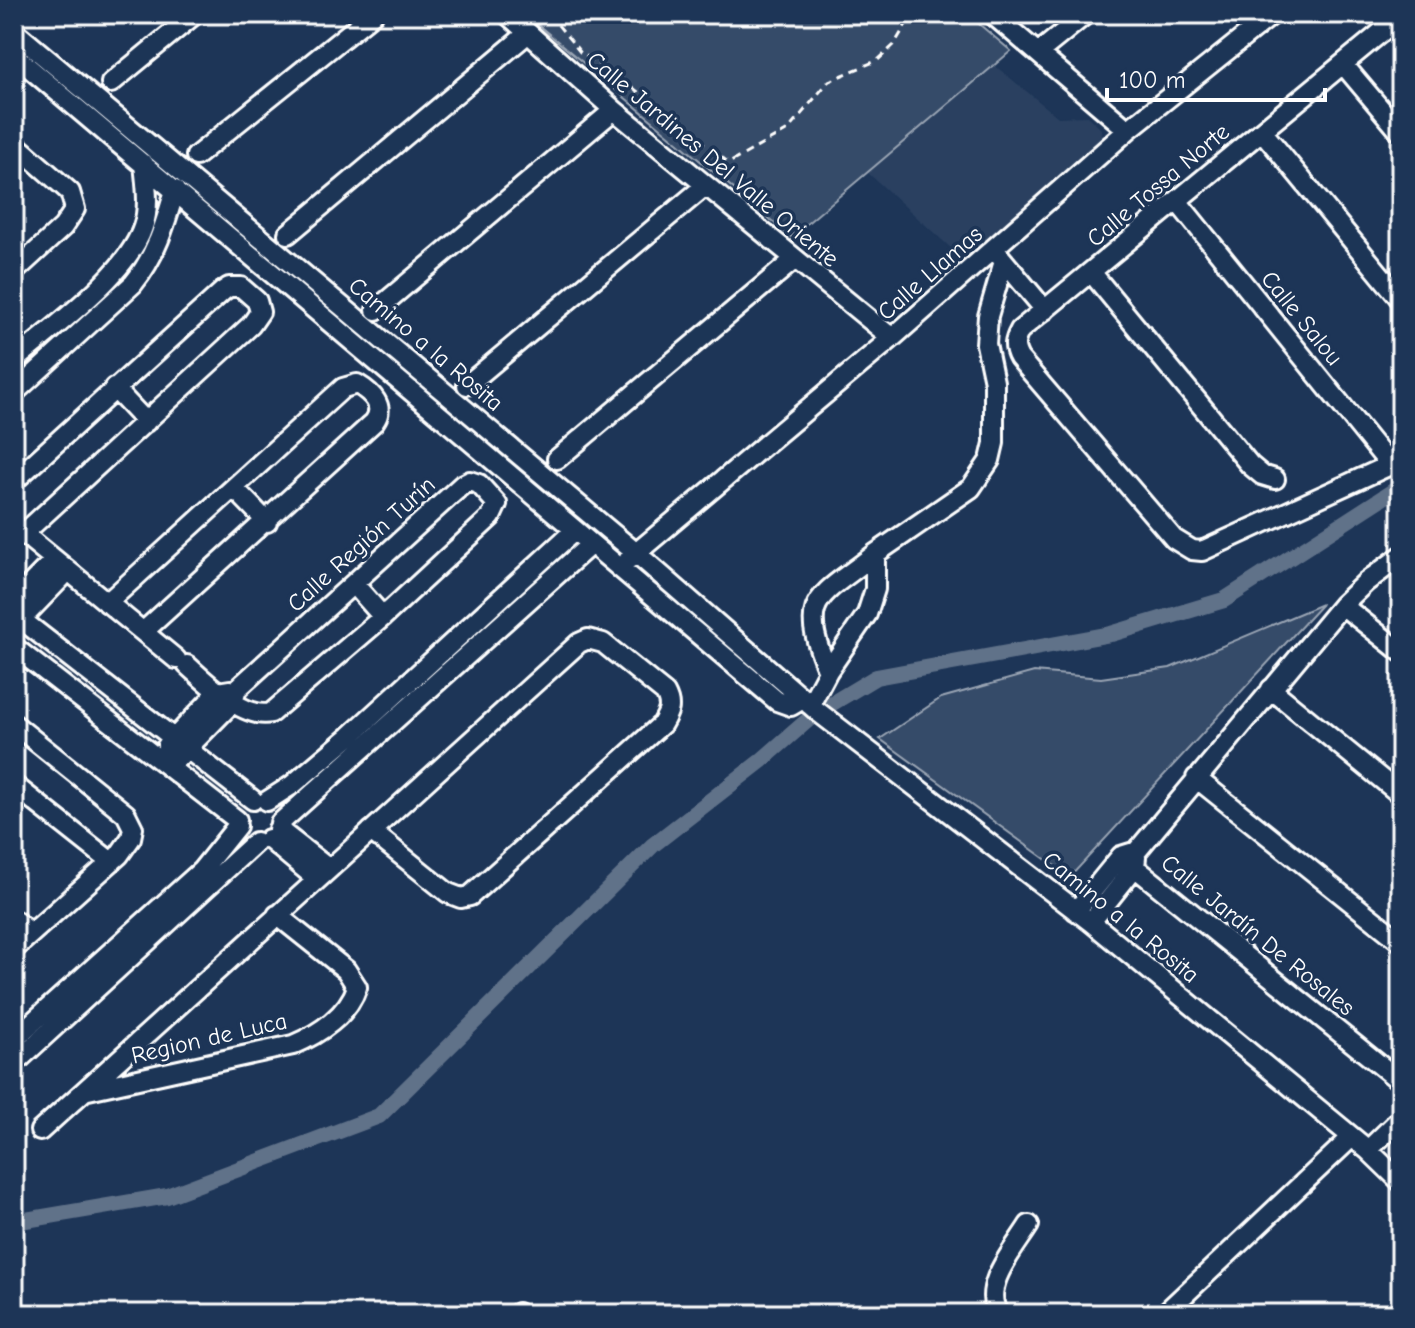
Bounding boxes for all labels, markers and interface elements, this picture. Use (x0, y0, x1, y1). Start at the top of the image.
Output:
street label: Calle Jardines Del Valle Oriente (581, 45, 845, 273)
scale bar (1107, 52, 1325, 102)
text: 100 m (1119, 66, 1186, 94)
street label: Calle Tossa Norte (1081, 117, 1235, 253)
street label: Calle Llamas (872, 220, 988, 326)
street label: Calle Salou (1255, 265, 1349, 371)
street label: Camino a la Rosita (343, 271, 509, 417)
street label: Calle Región Turín (281, 470, 441, 618)
street label: Camino a la Rosita (1037, 845, 1205, 989)
street label: Calle Jardín De Rosales (1156, 848, 1360, 1022)
street label: Region de Luca (128, 1006, 290, 1070)

